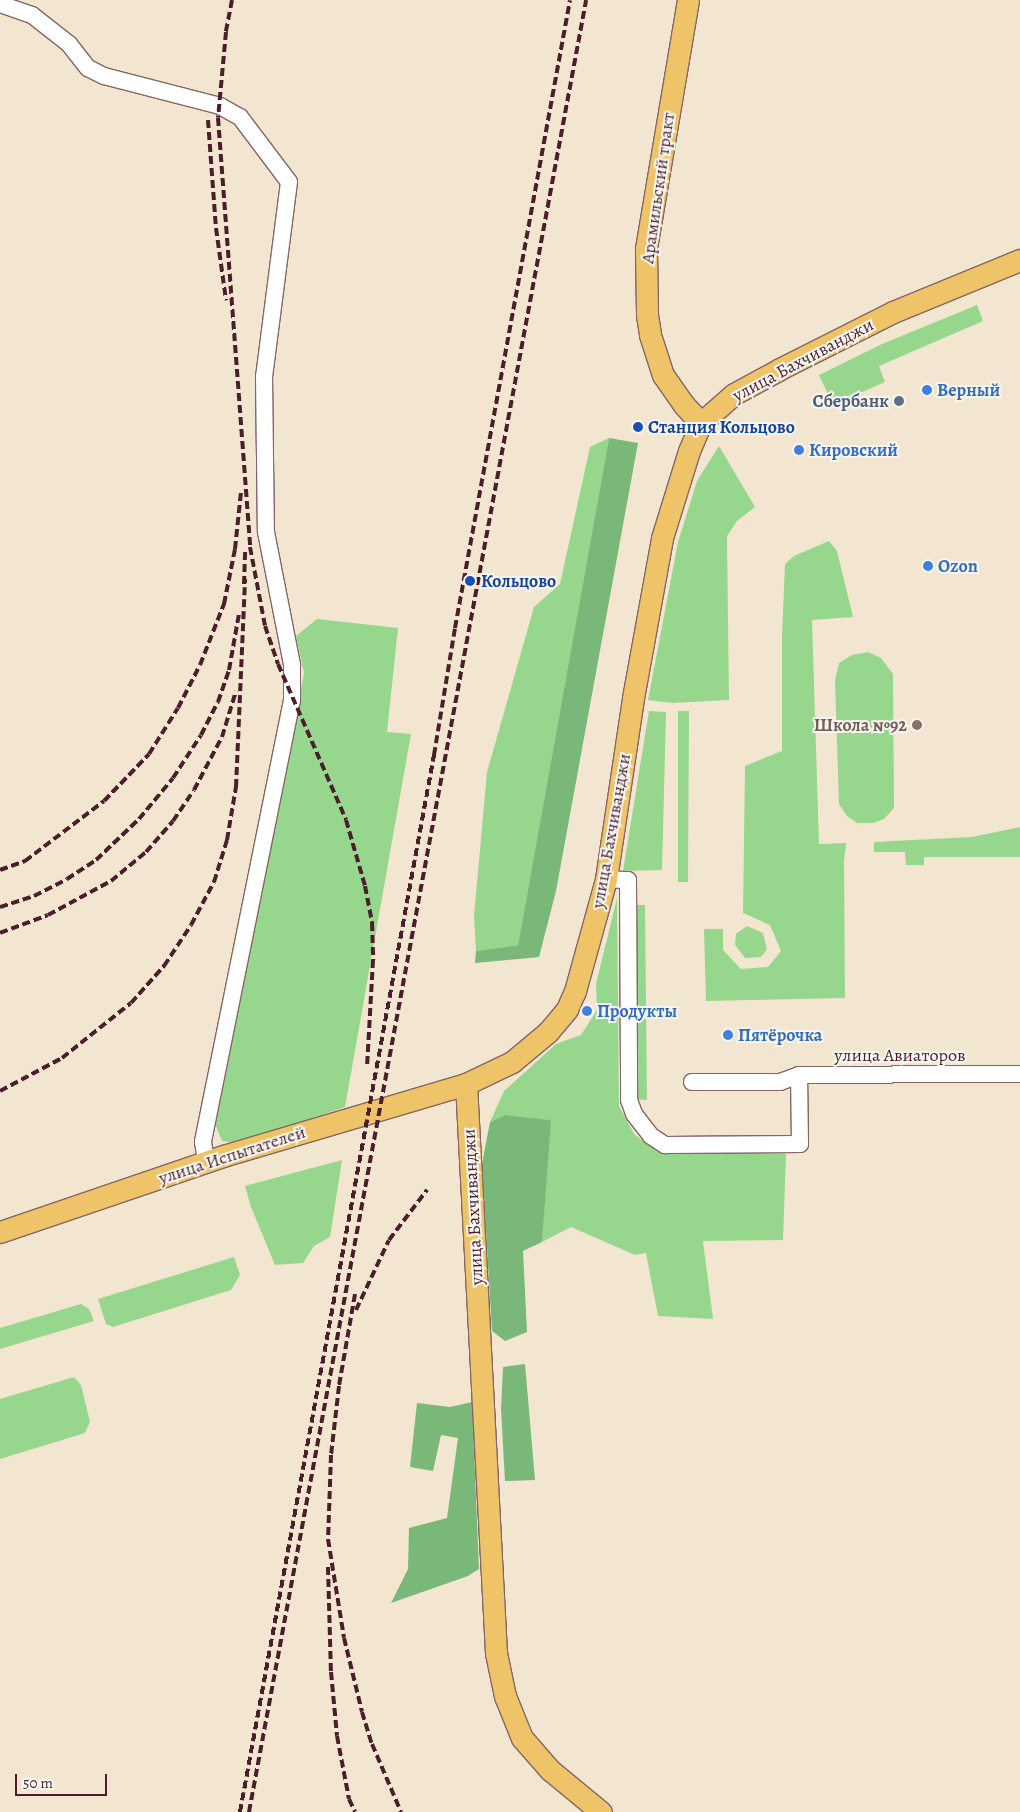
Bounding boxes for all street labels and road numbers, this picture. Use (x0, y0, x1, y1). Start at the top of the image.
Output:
street label: Арамильский тракт (637, 111, 679, 265)
street label: улица Бахчиванджи (729, 314, 877, 406)
street label: улица Бахчиванджи (587, 752, 635, 910)
street label: улица Авиаторов (834, 1044, 966, 1066)
street label: улица Испытателей (156, 1121, 308, 1189)
street label: улица Бахчиванджи (458, 1128, 488, 1286)

